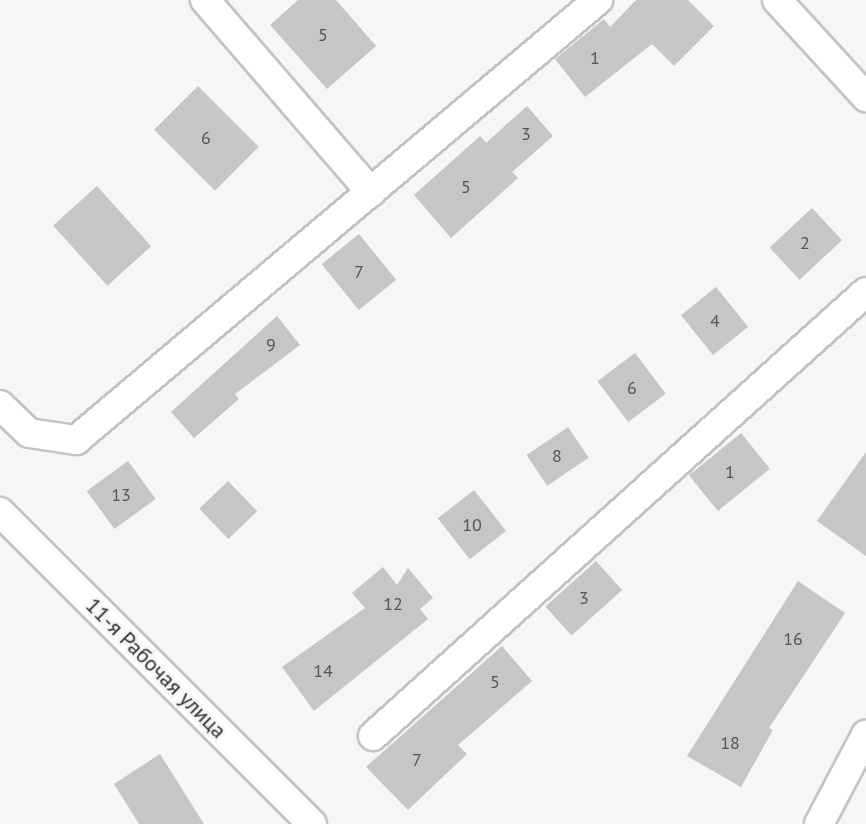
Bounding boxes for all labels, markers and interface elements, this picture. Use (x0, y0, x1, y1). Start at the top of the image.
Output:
house number: 5 (318, 24, 328, 46)
house number: 1 (590, 47, 600, 69)
house number: 3 (521, 123, 531, 145)
house number: 6 (201, 127, 211, 149)
house number: 5 (461, 176, 471, 198)
house number: 2 (800, 232, 810, 254)
house number: 7 (354, 261, 364, 283)
house number: 4 (710, 310, 720, 332)
house number: 9 (266, 334, 276, 356)
house number: 6 (627, 377, 637, 399)
house number: 8 (552, 445, 562, 467)
house number: 1 (725, 461, 735, 483)
house number: 13 (111, 484, 131, 506)
house number: 10 (462, 514, 482, 536)
house number: 3 (579, 587, 589, 609)
street label: 11-я Рабочая улица (80, 592, 232, 744)
house number: 12 (383, 593, 403, 615)
house number: 16 (783, 628, 803, 650)
house number: 14 (313, 660, 333, 682)
house number: 5 (490, 671, 500, 693)
house number: 18 (720, 732, 740, 754)
house number: 7 (412, 749, 422, 771)

